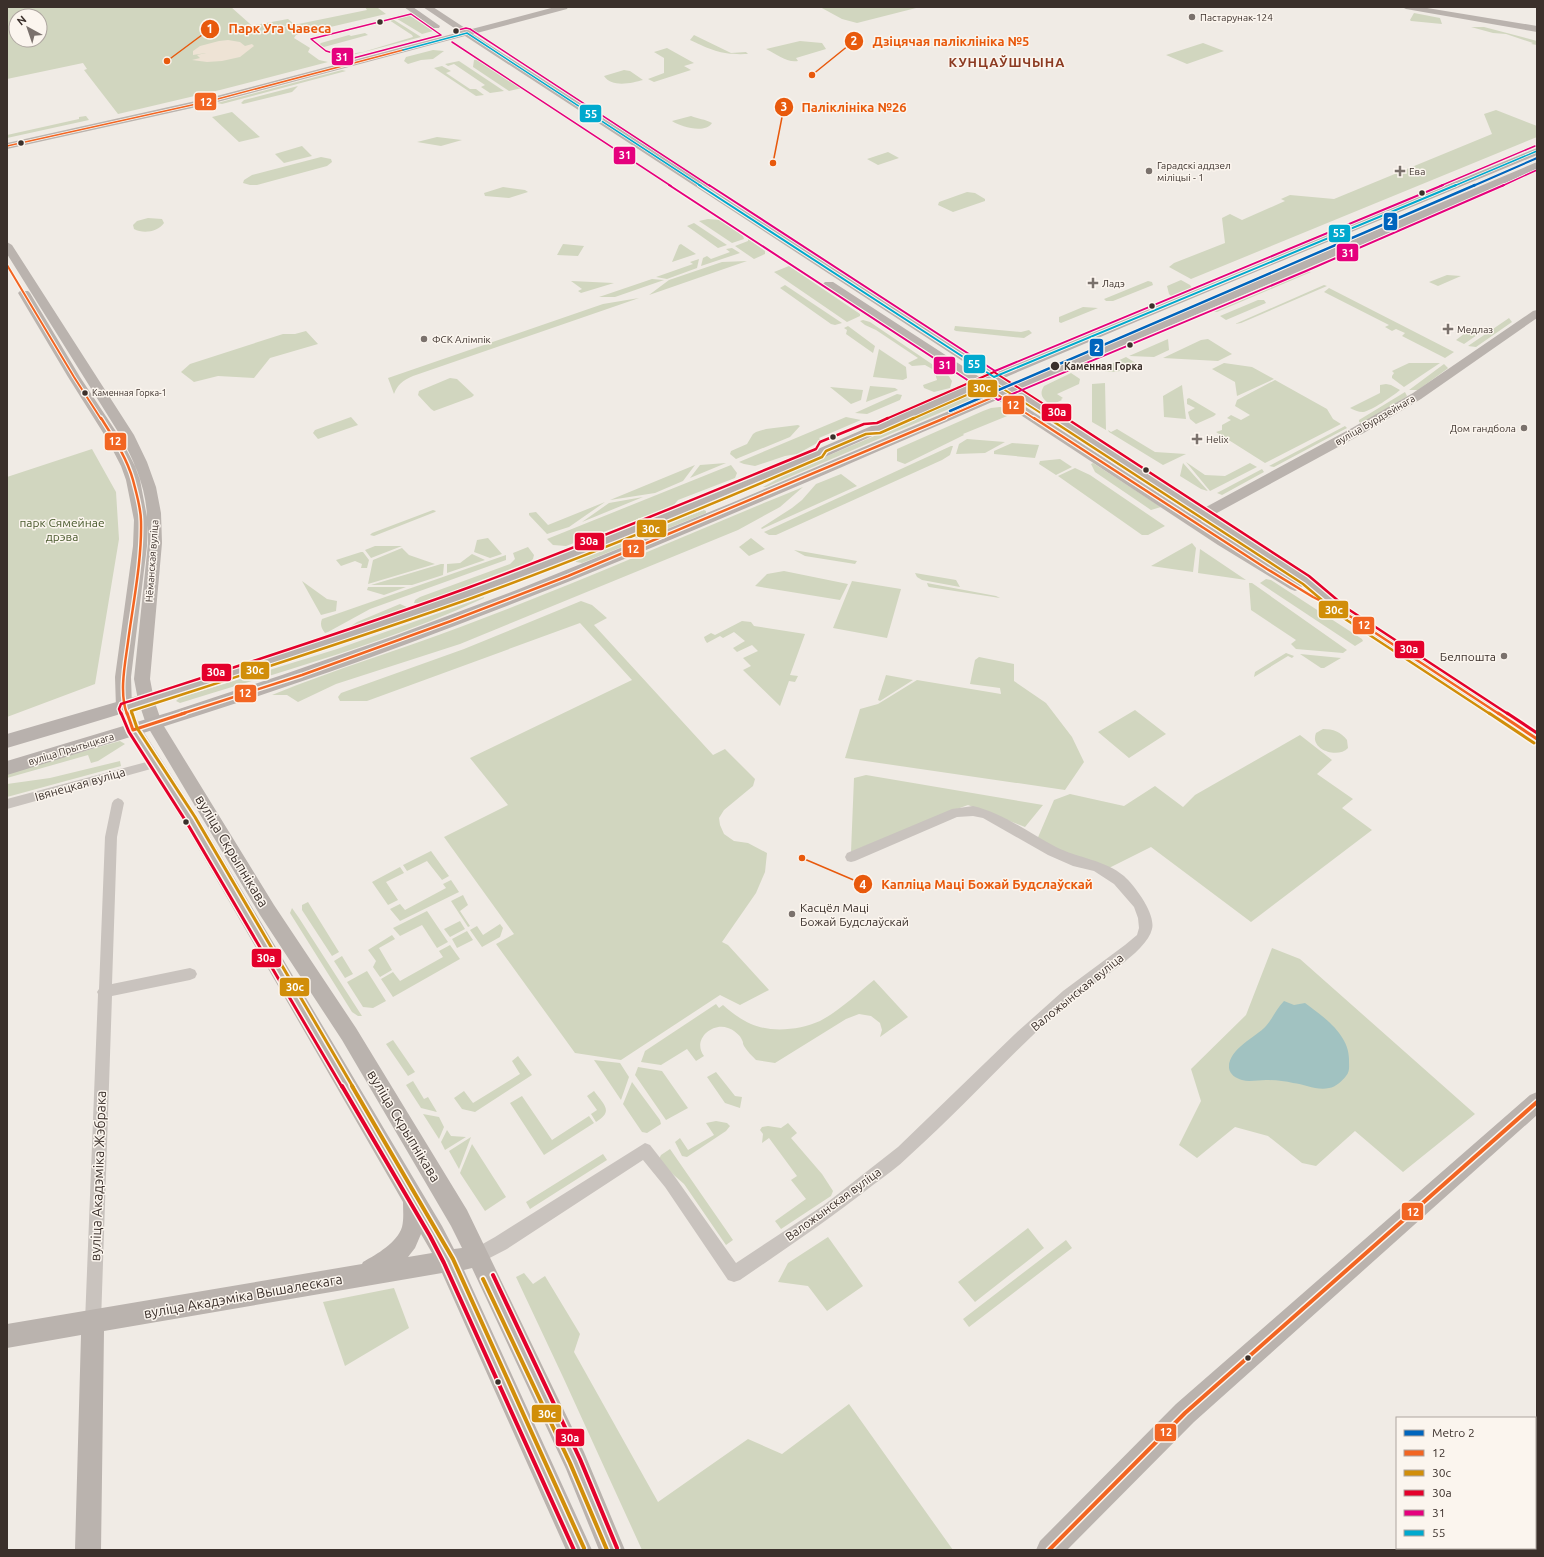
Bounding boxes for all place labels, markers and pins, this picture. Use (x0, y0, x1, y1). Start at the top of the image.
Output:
marker: Пастарунак-124 (1187, 12, 1197, 22)
place label: Пастарунак-124 (1200, 12, 1273, 23)
callout: Парк Уга Чавеса (200, 16, 339, 41)
unlabelled marker (375, 17, 385, 27)
unlabelled marker (451, 26, 461, 36)
callout: Дзіцячая паліклініка №5 (844, 29, 1037, 54)
callout: Паліклініка №26 (774, 95, 915, 120)
unlabelled marker (16, 138, 26, 148)
place label: Гарадскі аддзел міліцыі - 1 (1157, 160, 1231, 183)
marker: Ева (1394, 165, 1406, 177)
marker: Гарадскі аддзел міліцыі - 1 (1144, 166, 1154, 176)
place label: Ева (1409, 166, 1425, 177)
unlabelled marker (1417, 188, 1427, 198)
marker: Ладэ (1087, 277, 1099, 289)
place label: Ладэ (1102, 278, 1125, 289)
unlabelled marker (1147, 301, 1157, 311)
marker: Медлаз (1442, 323, 1454, 335)
place label: Медлаз (1457, 324, 1493, 335)
marker: ФСК Алімпік (419, 334, 429, 344)
place label: ФСК Алімпік (432, 334, 491, 345)
unlabelled marker (1125, 340, 1135, 350)
marker: Каменная Горка (1049, 360, 1061, 372)
place label: Каменная Горка (1064, 361, 1143, 372)
marker: Каменная Горка-1 (80, 388, 90, 398)
place label: Каменная Горка-1 (92, 388, 167, 398)
place label: Дом гандбола (1450, 423, 1516, 434)
marker: Дом гандбола (1519, 423, 1529, 433)
unlabelled marker (828, 432, 838, 442)
marker: Helix (1191, 433, 1203, 445)
place label: Helix (1206, 434, 1229, 445)
unlabelled marker (1141, 465, 1151, 475)
place label: Белпошта (1440, 650, 1496, 663)
marker: Белпошта (1499, 651, 1509, 661)
unlabelled marker (181, 817, 191, 827)
callout: Капліца Маці Божай Будслаўскай (853, 872, 1100, 897)
place label: Касцёл Маці Божай Будслаўскай (800, 901, 909, 928)
marker: Касцёл Маці Божай Будслаўскай (787, 909, 797, 919)
unlabelled marker (1243, 1353, 1253, 1363)
unlabelled marker (493, 1377, 503, 1387)

